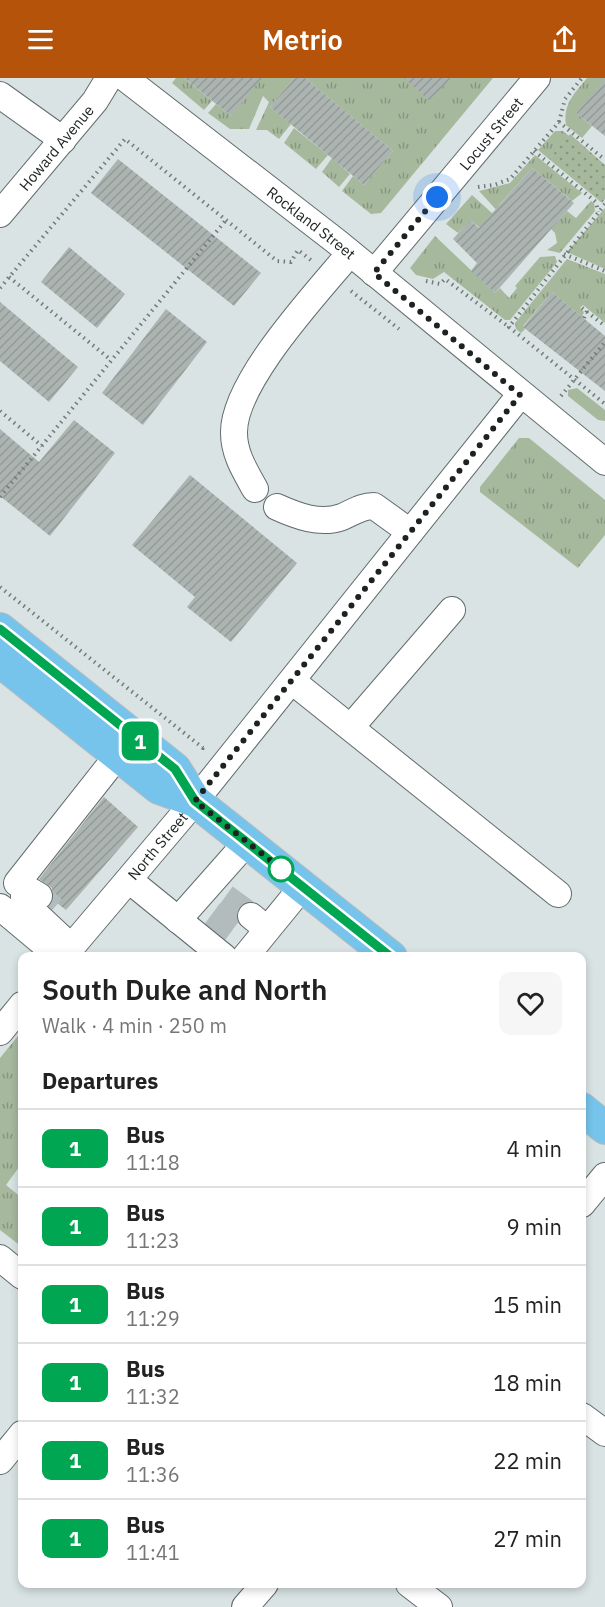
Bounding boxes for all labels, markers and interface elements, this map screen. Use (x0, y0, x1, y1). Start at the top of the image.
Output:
text: Metrio (262, 22, 343, 57)
icon: menu (24, 23, 57, 56)
icon: share (548, 23, 581, 56)
street label: Locust Street (455, 93, 527, 174)
street label: Howard Avenue (15, 101, 97, 194)
street label: Rockland Street (263, 182, 360, 263)
your location (422, 182, 452, 212)
line badge: 1 (120, 722, 160, 760)
text: 1 (134, 727, 146, 755)
street label: North Street (123, 808, 191, 883)
unlabelled marker (268, 856, 294, 882)
text: South Duke and North (42, 971, 327, 1008)
button: heart (499, 972, 562, 1035)
text: Walk · 4 min · 250 m (42, 1012, 227, 1039)
text: Departures (42, 1066, 158, 1095)
text: Bus (126, 1120, 165, 1149)
text: 1 (69, 1134, 81, 1162)
text: 4 min (506, 1134, 562, 1163)
text: 11:18 (126, 1149, 180, 1176)
text: Bus (126, 1198, 165, 1227)
text: 1 (69, 1212, 81, 1240)
text: 9 min (506, 1212, 562, 1241)
text: 11:23 (126, 1227, 180, 1254)
text: Bus (126, 1276, 165, 1305)
text: 1 (69, 1290, 81, 1318)
text: 15 min (493, 1290, 562, 1319)
text: 11:29 (126, 1305, 180, 1332)
text: Bus (126, 1354, 165, 1383)
text: 1 (69, 1368, 81, 1396)
text: 18 min (493, 1368, 562, 1397)
text: 11:32 (126, 1383, 180, 1410)
text: Bus (126, 1432, 165, 1461)
text: 1 (69, 1446, 81, 1474)
text: 22 min (493, 1446, 562, 1475)
text: 11:36 (126, 1461, 180, 1488)
text: Bus (126, 1510, 165, 1539)
text: 1 (69, 1524, 81, 1552)
text: 27 min (493, 1524, 562, 1553)
text: 11:41 (126, 1539, 180, 1566)

